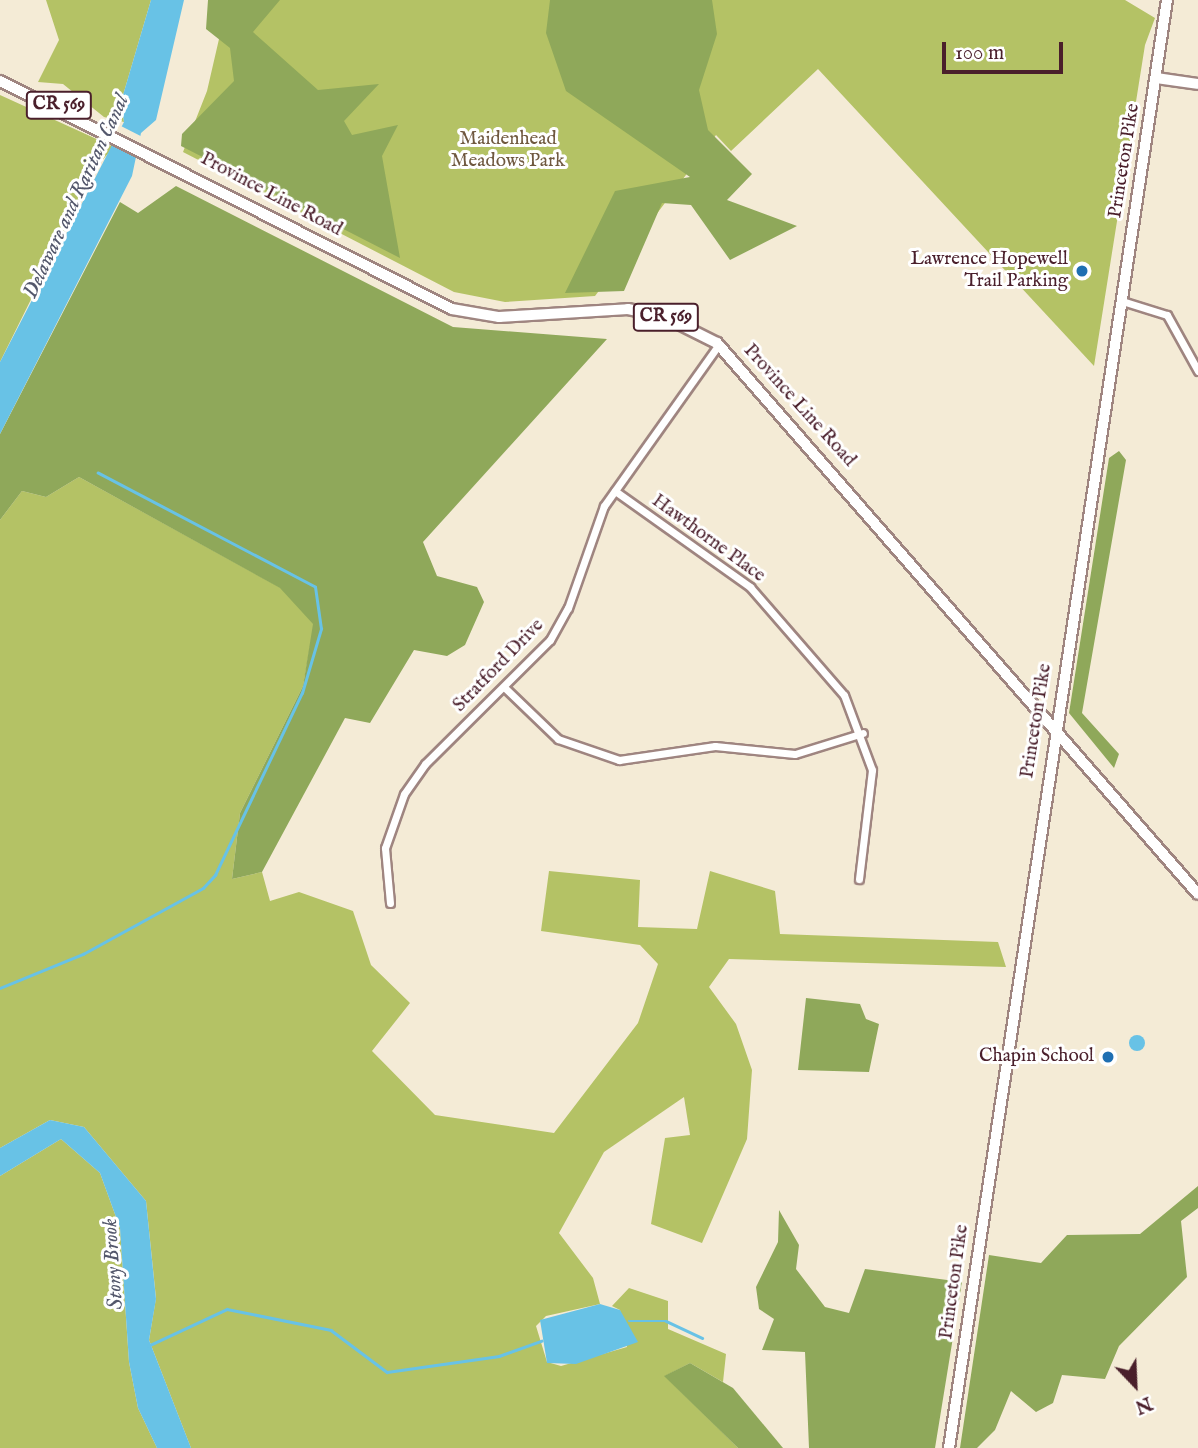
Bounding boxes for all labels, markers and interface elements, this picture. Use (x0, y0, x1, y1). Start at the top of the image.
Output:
scale bar (946, 28, 1067, 72)
text: 100 m (955, 40, 1004, 67)
road number: CR 569 (26, 90, 92, 120)
water label: Delaware and Raritan Canal (19, 91, 135, 303)
street label: Princeton Pike (1105, 102, 1145, 220)
park label: Maidenhead Meadows Park (451, 129, 565, 173)
street label: Province Line Road (196, 148, 346, 242)
place label: Lawrence Hopewell Trail Parking (910, 249, 1068, 293)
marker: Lawrence Hopewell Trail Parking (1074, 263, 1090, 279)
road number: CR 569 (633, 302, 699, 332)
street label: Province Line Road (738, 340, 860, 472)
street label: Hawthorne Place (647, 490, 769, 588)
street label: Stratford Drive (449, 615, 549, 717)
street label: Princeton Pike (1017, 662, 1057, 780)
place label: Chapin School (979, 1046, 1094, 1068)
marker: Chapin School (1100, 1049, 1116, 1065)
water label: Stony Brook (98, 1218, 130, 1310)
street label: Princeton Pike (936, 1223, 974, 1341)
north arrow (1100, 1350, 1170, 1420)
text: N (1131, 1390, 1155, 1419)

